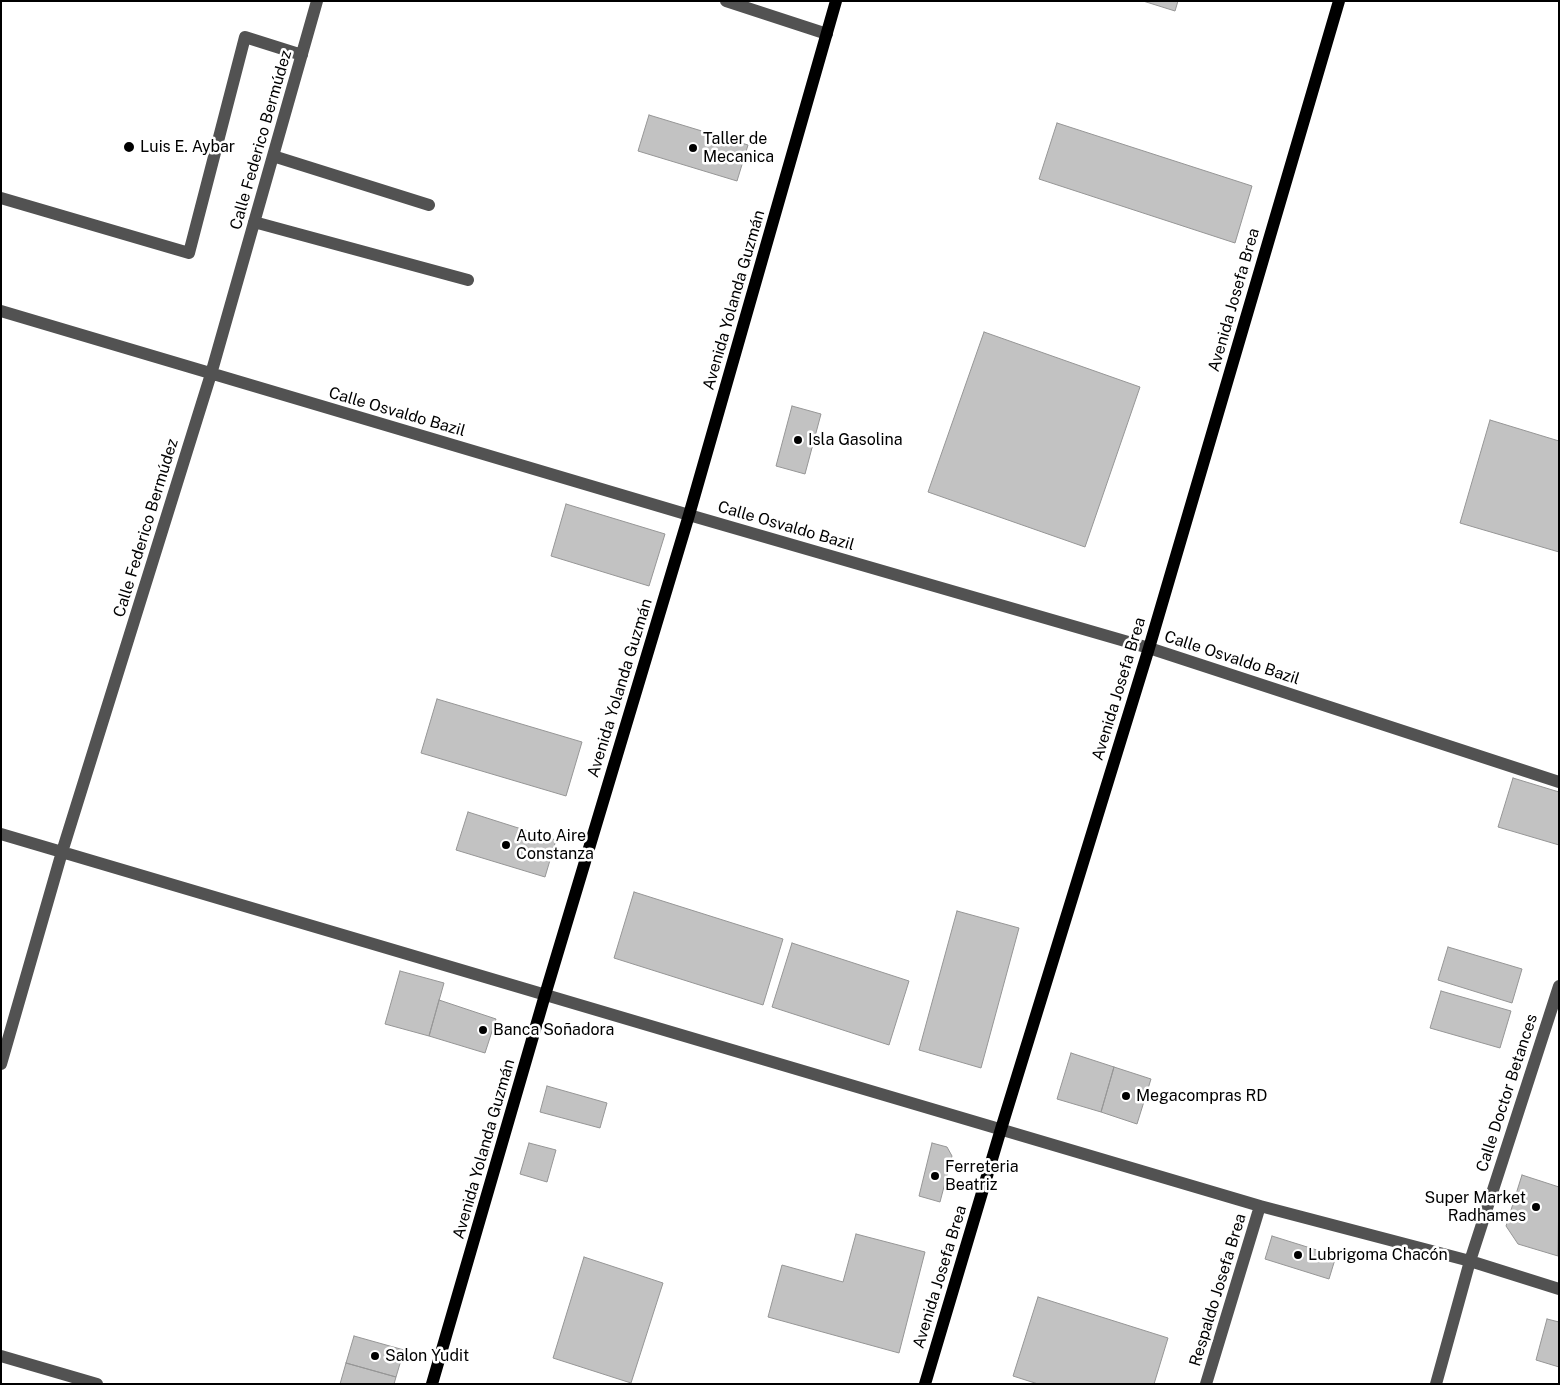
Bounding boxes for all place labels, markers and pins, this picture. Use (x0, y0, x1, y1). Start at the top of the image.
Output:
place label: Taller de Mecanica (703, 129, 774, 167)
place label: Luis E. Aybar (140, 137, 235, 157)
marker: Luis E. Aybar (122, 140, 136, 154)
marker: Taller de Mecanica (687, 142, 699, 154)
place label: Isla Gasolina (808, 430, 903, 450)
marker: Isla Gasolina (792, 434, 804, 446)
place label: Auto Aire Constanza (516, 826, 594, 864)
marker: Auto Aire Constanza (500, 839, 512, 851)
place label: Banca Soñadora (493, 1020, 614, 1040)
marker: Banca Soñadora (477, 1024, 489, 1036)
place label: Megacompras RD (1136, 1086, 1267, 1106)
marker: Megacompras RD (1120, 1090, 1132, 1102)
place label: Ferreteria Beatriz (945, 1157, 1019, 1195)
marker: Ferreteria Beatriz (929, 1170, 941, 1182)
place label: Super Market Radhames (1424, 1188, 1526, 1226)
marker: Super Market Radhames (1530, 1201, 1542, 1213)
place label: Lubrigoma Chacón (1308, 1245, 1448, 1265)
marker: Lubrigoma Chacón (1292, 1249, 1304, 1261)
place label: Salon Yudit (385, 1346, 469, 1366)
marker: Salon Yudit (369, 1350, 381, 1362)

